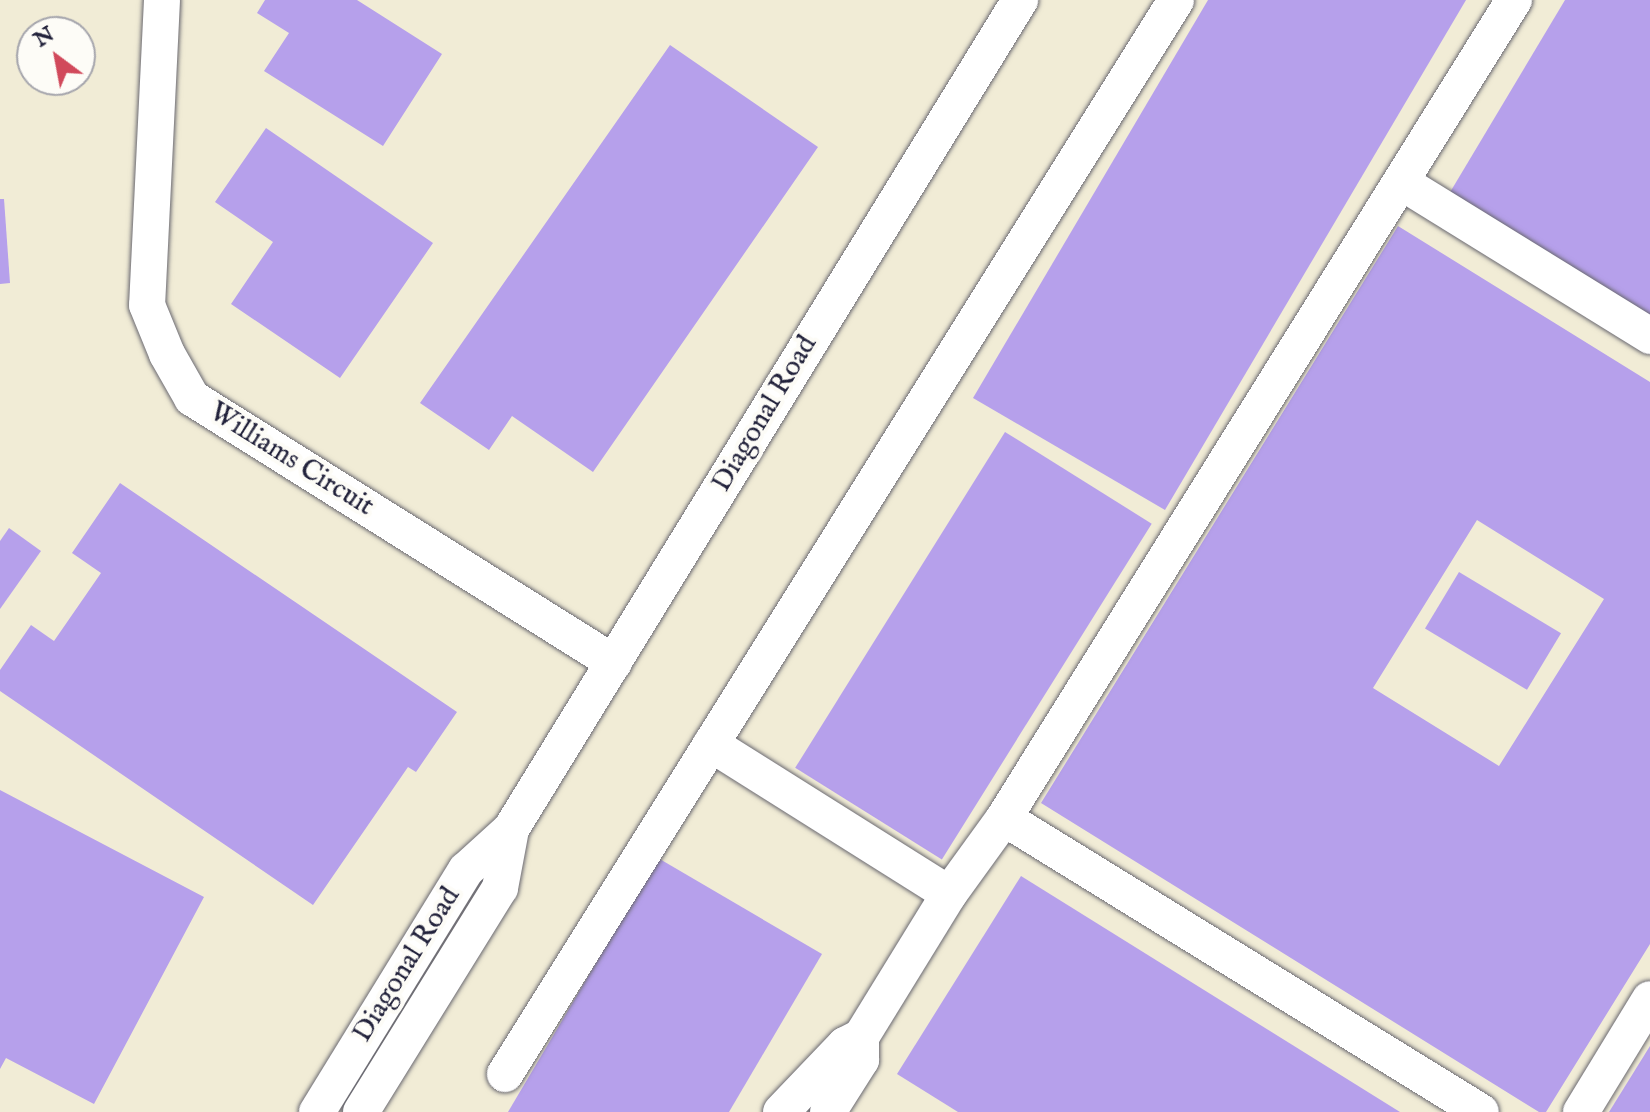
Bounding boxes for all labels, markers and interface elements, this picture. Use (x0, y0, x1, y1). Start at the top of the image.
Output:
north arrow (16, 16, 96, 96)
text: N (29, 20, 60, 54)
street label: Diagonal Road (705, 330, 825, 498)
street label: Williams Circuit (202, 396, 380, 524)
street label: Diagonal Road (346, 881, 468, 1049)

